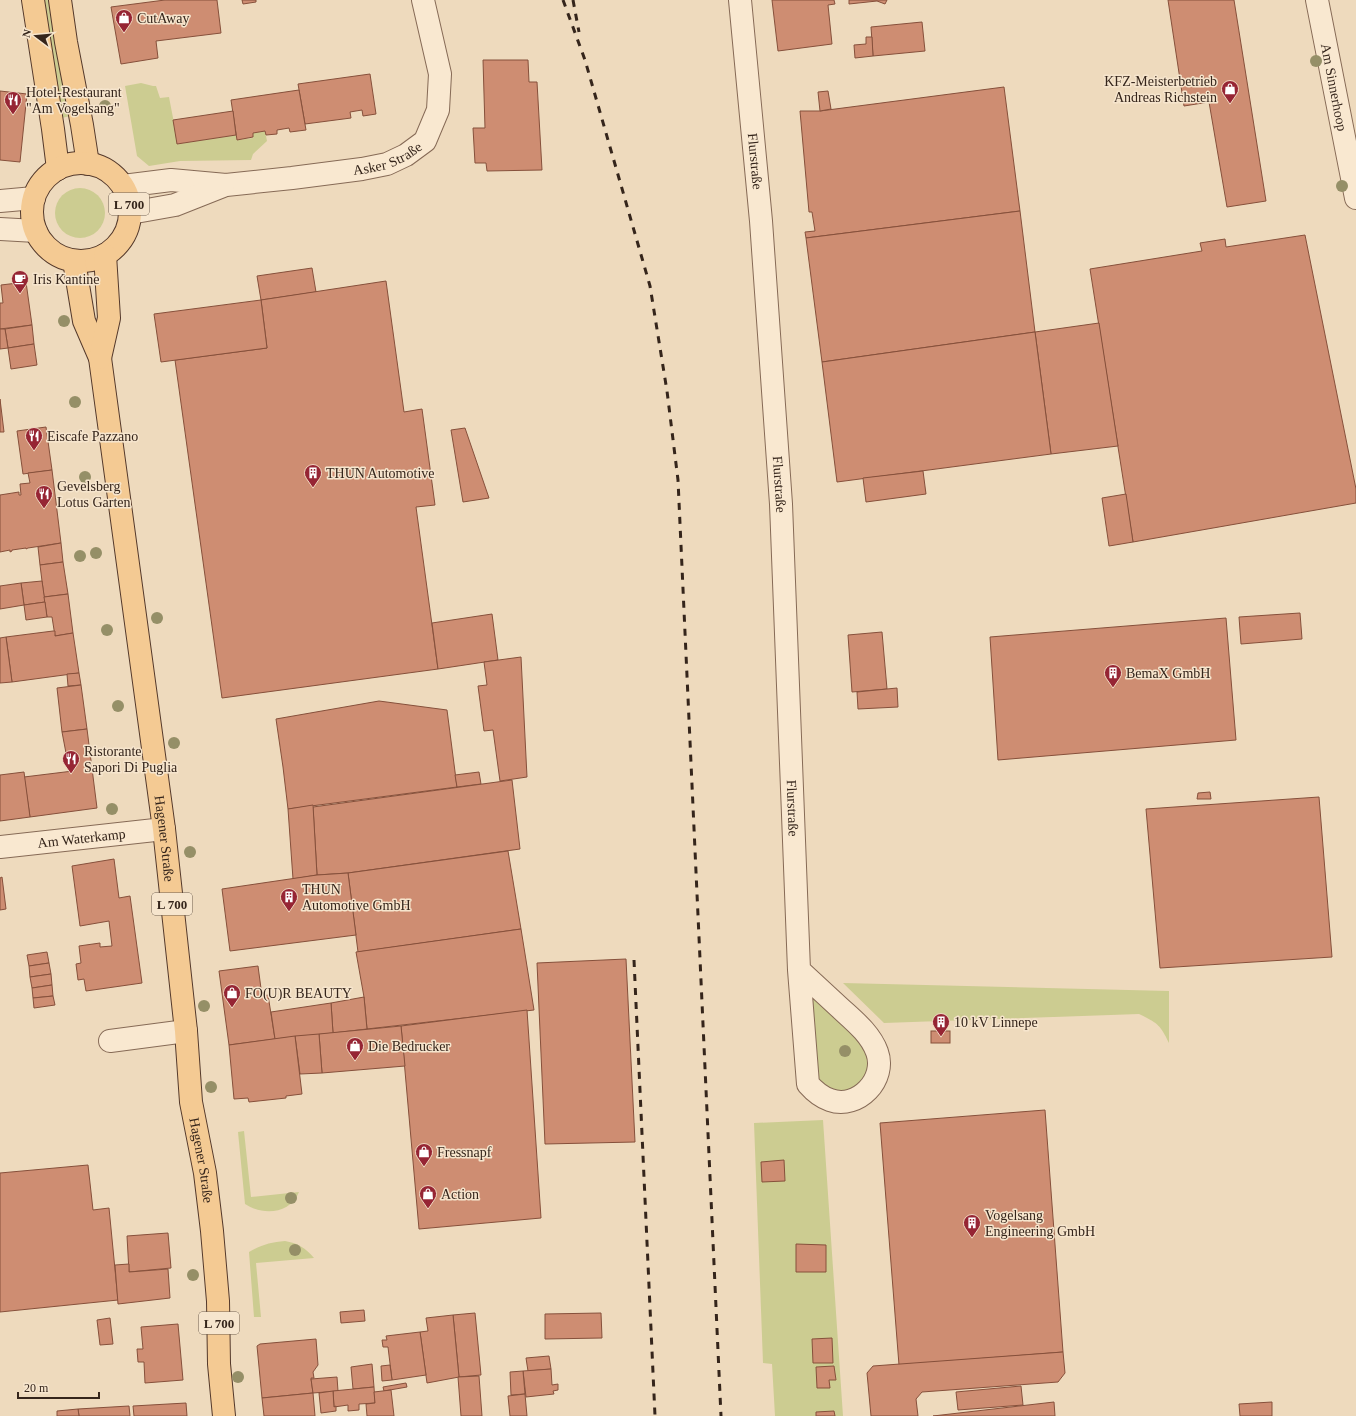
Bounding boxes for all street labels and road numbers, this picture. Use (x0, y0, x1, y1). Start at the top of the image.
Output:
street label: Am Sinnerhoop (1318, 42, 1350, 133)
street label: Flurstraße (745, 132, 765, 190)
street label: Asker Straße (352, 139, 425, 178)
road number: L 700 (109, 193, 149, 215)
street label: Flurstraße (770, 456, 788, 513)
street label: Flurstraße (784, 779, 801, 837)
street label: Hagener Straße (152, 795, 177, 882)
street label: Am Waterkamp (37, 826, 126, 851)
road number: L 700 (152, 893, 192, 915)
street label: Hagener Straße (186, 1116, 216, 1204)
road number: L 700 (199, 1312, 239, 1334)

